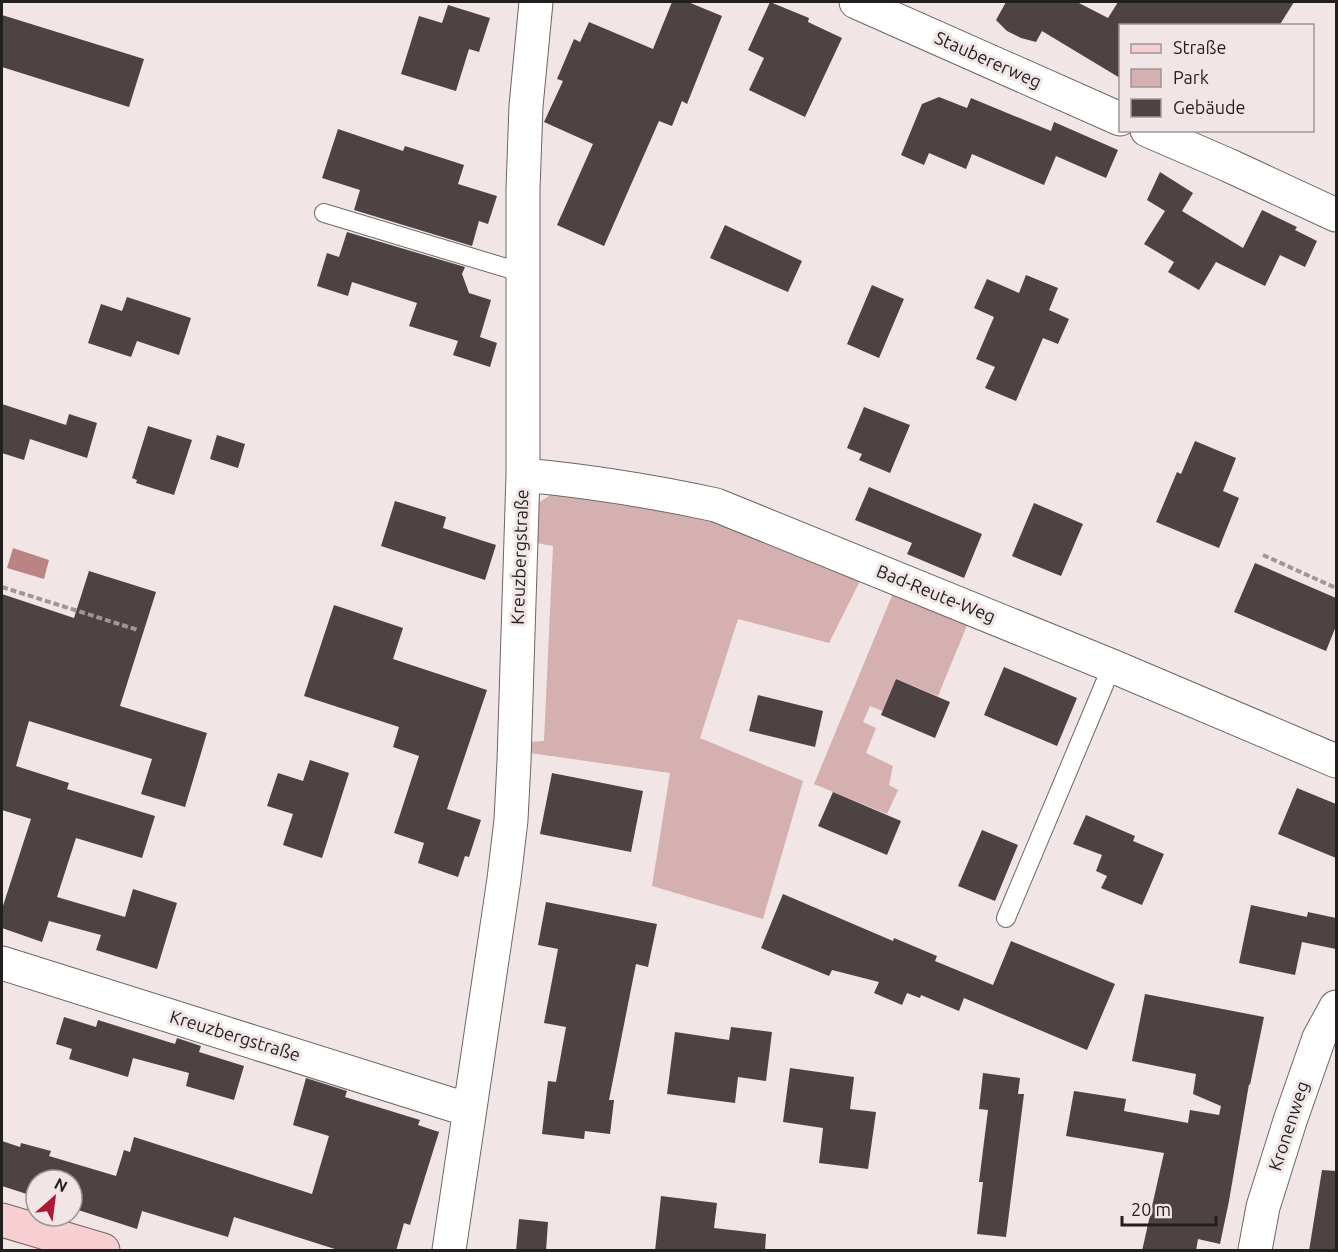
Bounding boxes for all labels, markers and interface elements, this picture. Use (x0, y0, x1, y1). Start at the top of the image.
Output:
legend (1119, 24, 1314, 132)
street label: Staubererweg (932, 27, 1045, 92)
text: Straße (1173, 37, 1226, 57)
text: Park (1173, 67, 1209, 87)
text: Gebäude (1173, 97, 1245, 117)
street label: Kreuzbergstraße (507, 489, 531, 625)
street label: Bad-Reute-Weg (874, 560, 999, 626)
street label: Kreuzbergstraße (168, 1006, 303, 1064)
street label: Kronenweg (1264, 1078, 1312, 1173)
north arrow (24, 1168, 84, 1228)
text: N (52, 1174, 71, 1196)
scale bar (1122, 1189, 1216, 1227)
text: 20 m (1131, 1199, 1171, 1219)

